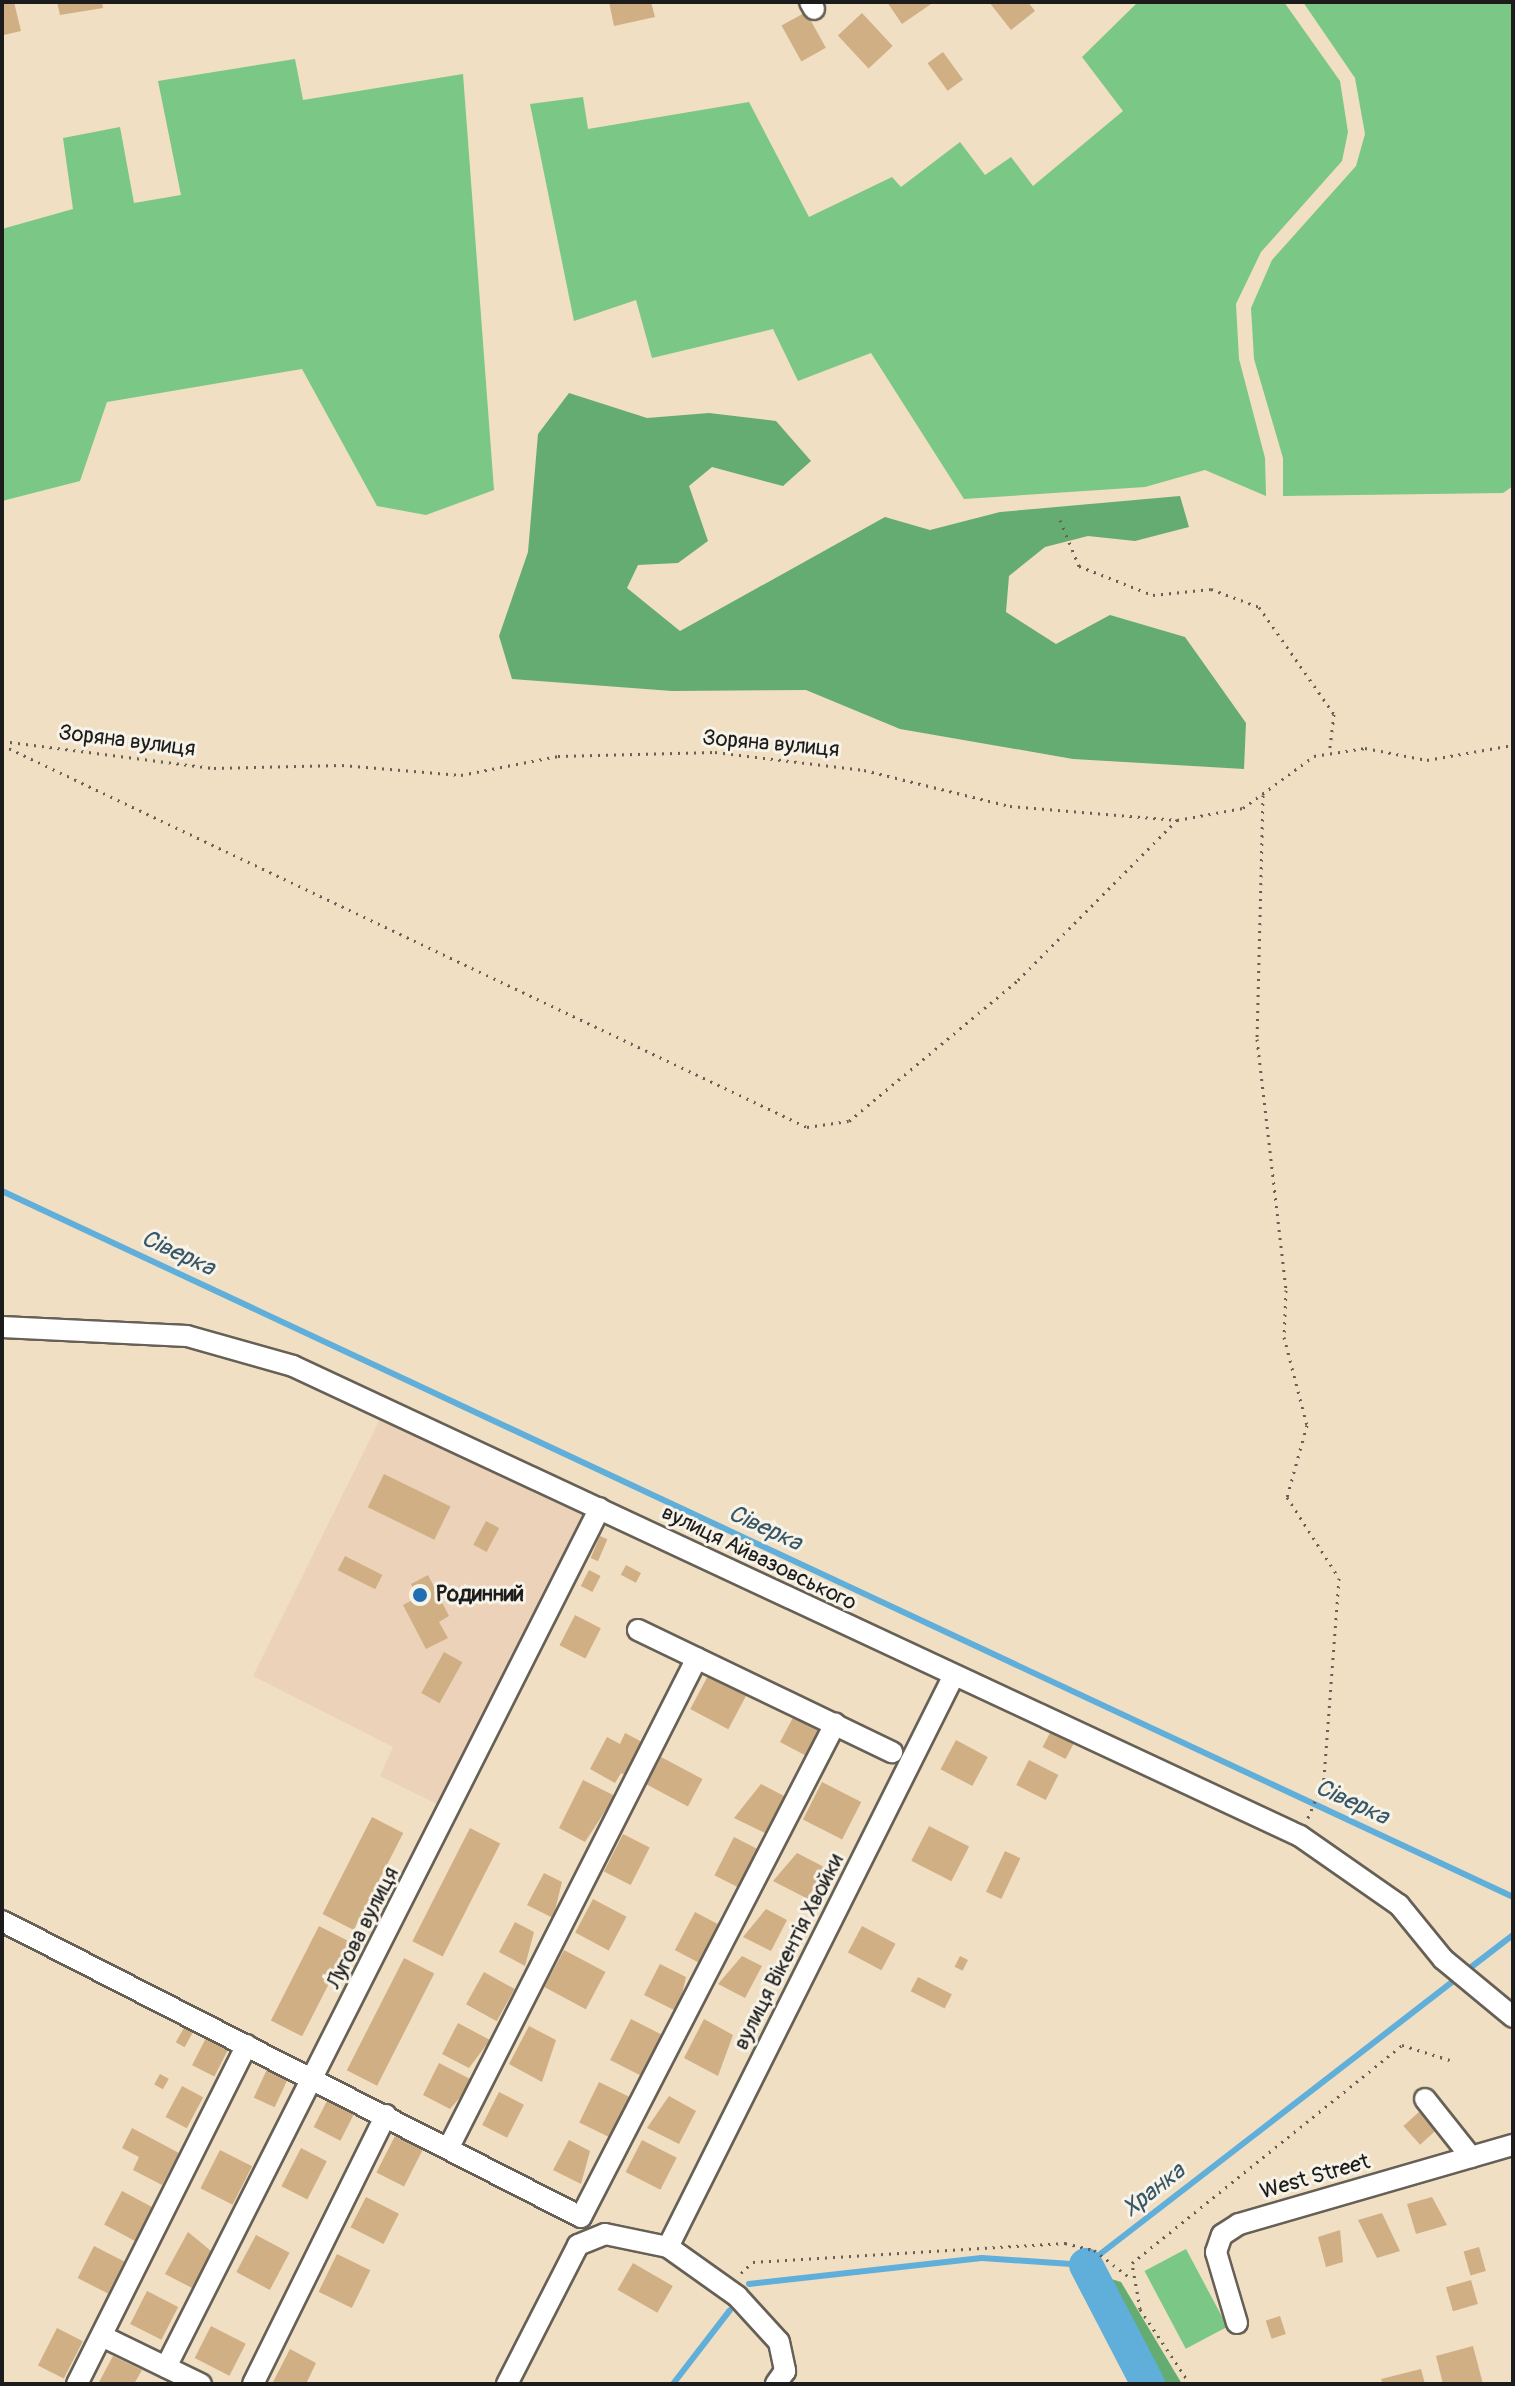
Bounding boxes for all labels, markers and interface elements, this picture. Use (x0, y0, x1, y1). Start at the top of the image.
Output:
street label: Зоряна вулиця (57, 720, 197, 762)
street label: Зоряна вулиця (701, 725, 841, 763)
water label: Сіверка (137, 1224, 219, 1282)
street label: вулиця Айвазовського (657, 1499, 861, 1617)
water label: Сіверка (724, 1499, 806, 1557)
place label: Родинний (436, 1582, 524, 1608)
marker: Родинний (411, 1586, 429, 1604)
water label: Сіверка (1311, 1773, 1393, 1831)
street label: вулиця Вікентія Хвойки (728, 1850, 850, 2054)
street label: Лугова вулиця (321, 1863, 405, 1993)
street label: West Street (1257, 2149, 1373, 2205)
water label: Хранка (1117, 2157, 1191, 2223)

